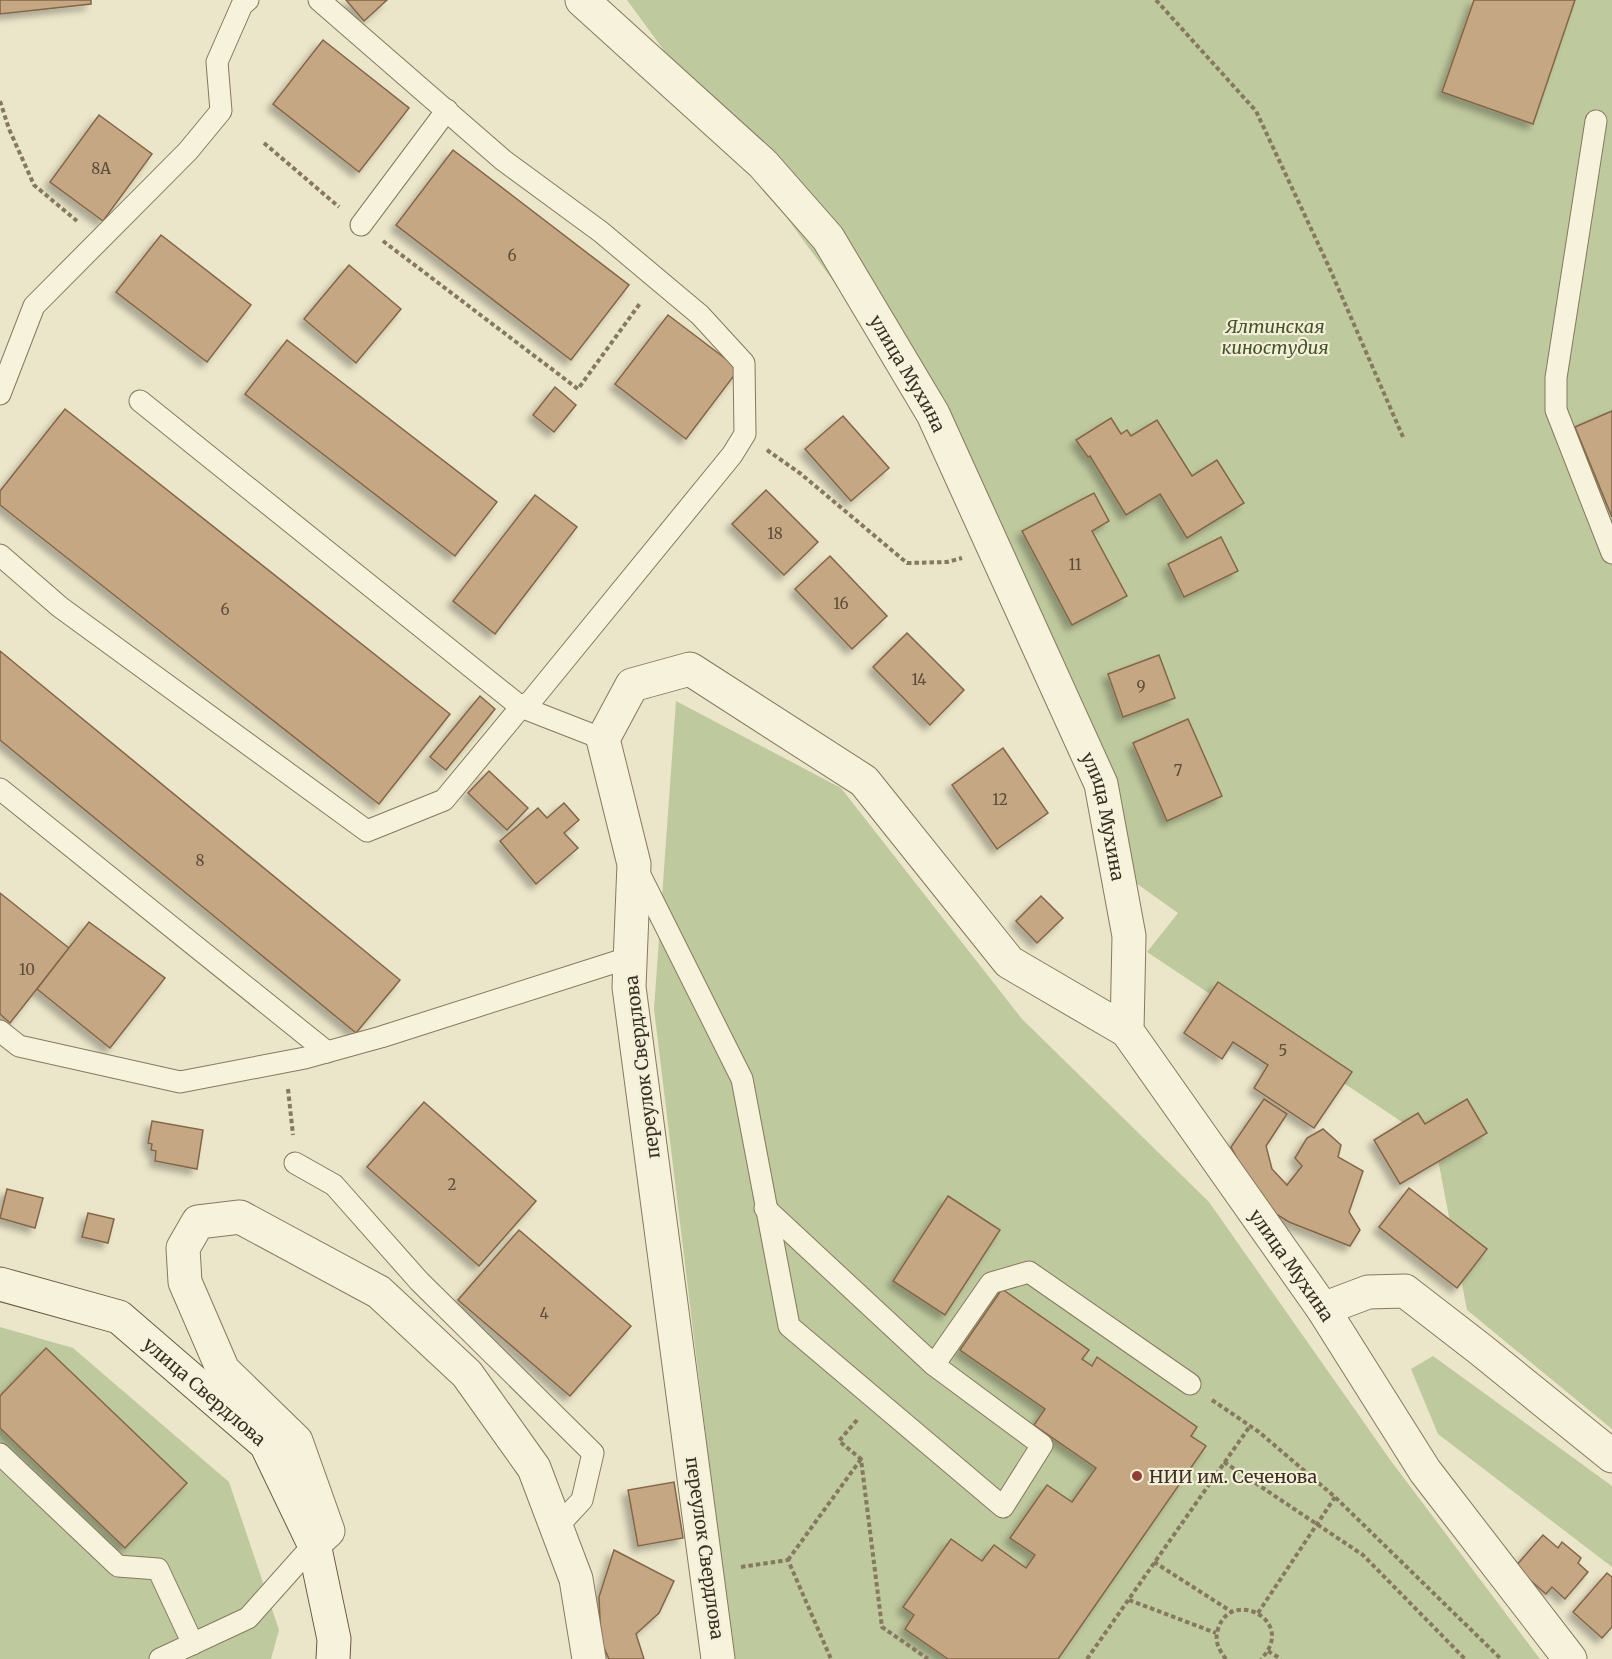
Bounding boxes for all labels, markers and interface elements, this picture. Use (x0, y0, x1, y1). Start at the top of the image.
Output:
house number: 8А (91, 159, 111, 178)
house number: 6 (507, 246, 517, 265)
street label: улица Мухина (865, 310, 951, 436)
park label: Ялтинская киностудия (1221, 315, 1329, 359)
house number: 18 (767, 524, 783, 543)
house number: 11 (1068, 555, 1082, 574)
house number: 16 (833, 594, 849, 613)
house number: 6 (220, 600, 230, 619)
house number: 14 (911, 670, 927, 689)
house number: 9 (1136, 677, 1146, 696)
street label: улица Мухина (1076, 748, 1130, 883)
house number: 7 (1174, 761, 1183, 780)
house number: 12 (992, 790, 1008, 809)
house number: 8 (196, 851, 205, 870)
house number: 10 (19, 960, 35, 979)
street label: переулок Свердлова (619, 974, 665, 1160)
house number: 5 (1279, 1041, 1287, 1060)
house number: 2 (448, 1175, 457, 1194)
street label: улица Мухина (1244, 1204, 1340, 1326)
house number: 4 (539, 1304, 549, 1323)
street label: улица Свердлова (139, 1332, 271, 1451)
street label: переулок Свердлова (681, 1455, 729, 1641)
place label: НИИ им. Сеченова (1149, 1465, 1318, 1488)
marker: НИИ им. Сеченова (1130, 1469, 1144, 1483)

